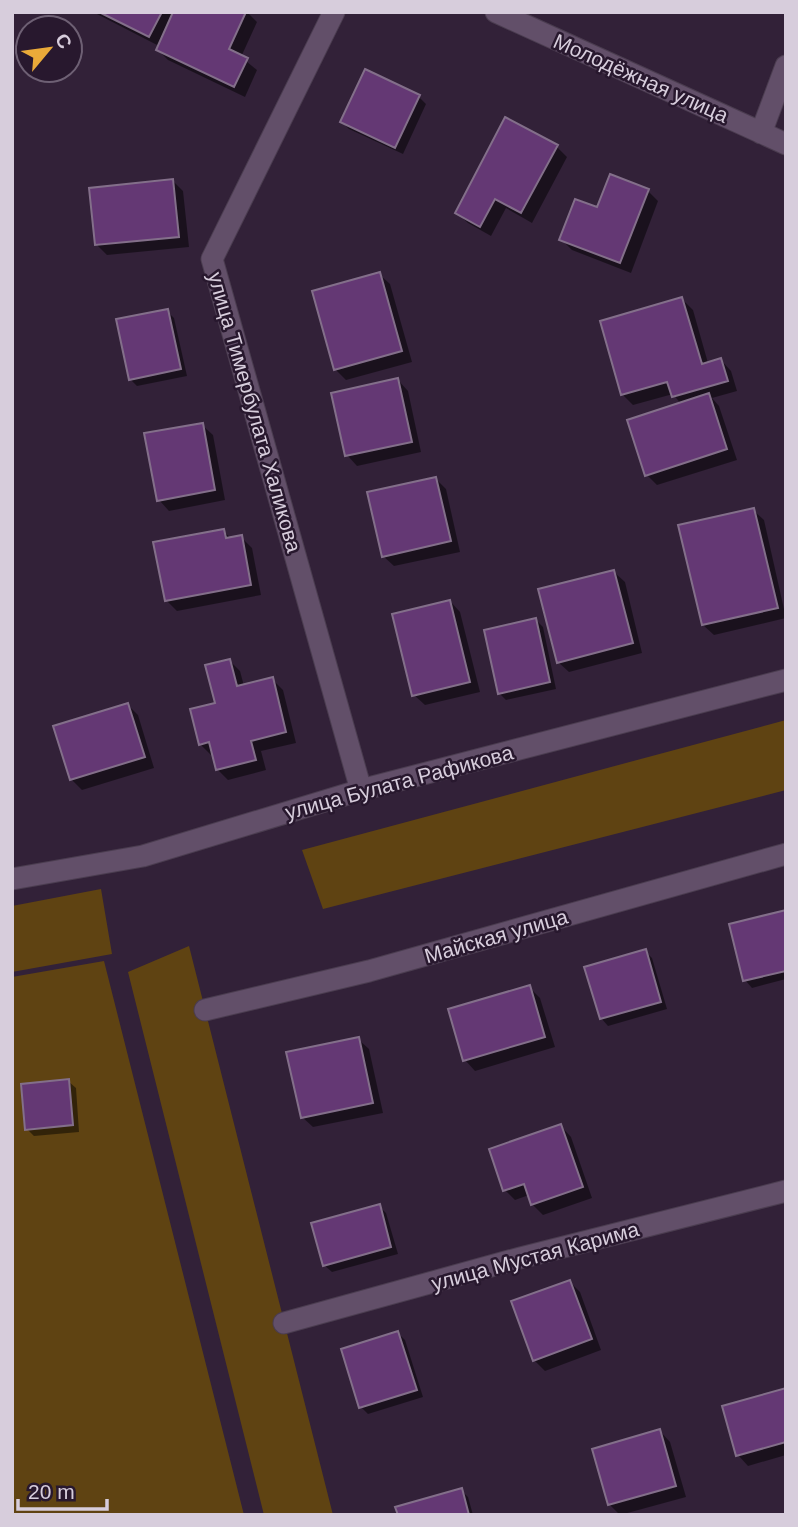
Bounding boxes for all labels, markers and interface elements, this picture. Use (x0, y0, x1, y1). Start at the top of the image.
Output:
north arrow (14, 14, 84, 84)
street label: Молодёжная улица (550, 29, 732, 127)
text: С (51, 30, 76, 52)
street label: улица Тимербулата Халикова (204, 269, 306, 555)
street label: улица Булата Рафикова (283, 740, 516, 824)
street label: Майская улица (422, 904, 571, 967)
street label: улица Мустая Карима (429, 1217, 642, 1295)
scale bar (18, 1468, 107, 1512)
text: 20 m (28, 1480, 75, 1503)

